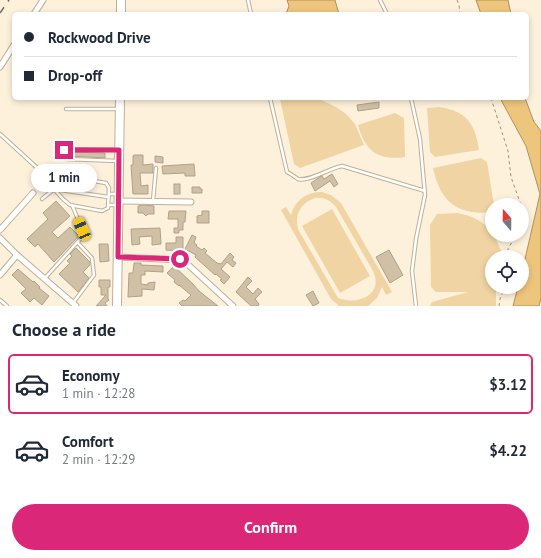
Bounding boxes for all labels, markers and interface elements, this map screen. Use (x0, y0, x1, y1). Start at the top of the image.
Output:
text: Rockwood Drive (48, 28, 151, 47)
text: Drop-off (48, 66, 102, 85)
route end (55, 141, 73, 159)
callout: 1 min (31, 164, 97, 192)
text: 1 min (48, 169, 80, 186)
north arrow (485, 198, 529, 242)
map controls (485, 198, 529, 294)
car (72, 216, 92, 242)
route start (171, 250, 189, 268)
button: locate (485, 250, 529, 294)
text: Choose a ride (12, 318, 116, 341)
icon: car (14, 366, 50, 402)
text: Economy (62, 366, 120, 385)
text: $3.12 (489, 375, 527, 394)
text: 1 min · 12:28 (62, 385, 135, 402)
icon: car (14, 432, 50, 468)
text: Comfort (62, 432, 114, 451)
text: $4.22 (489, 441, 527, 460)
text: 2 min · 12:29 (62, 451, 135, 468)
button: Confirm (12, 504, 529, 550)

